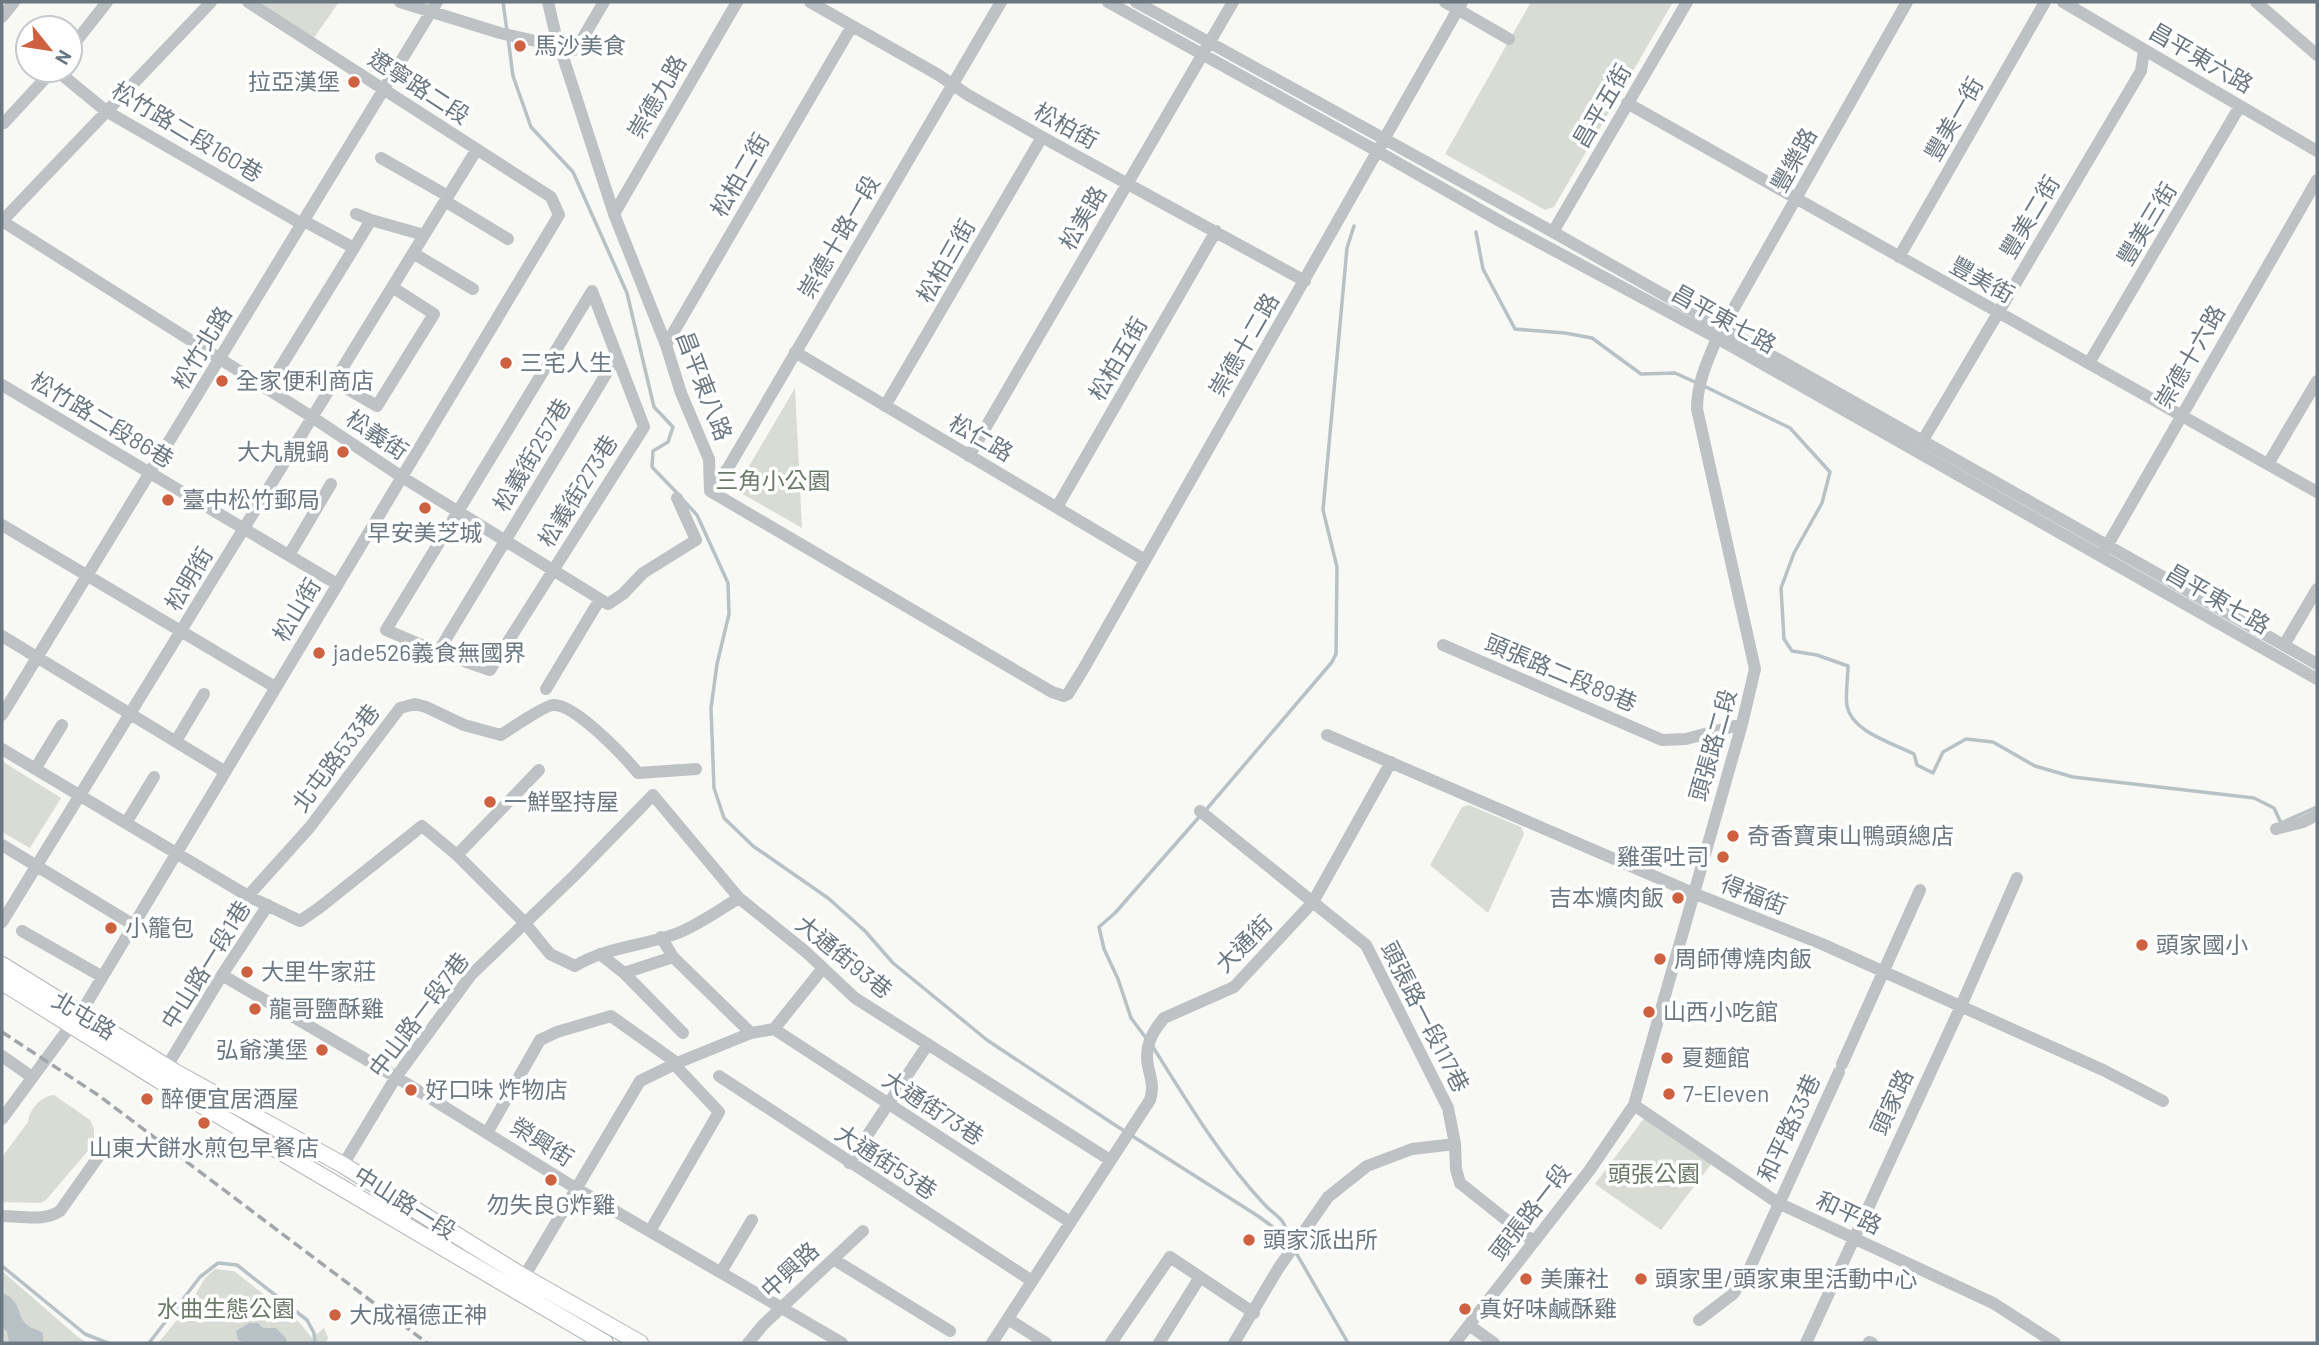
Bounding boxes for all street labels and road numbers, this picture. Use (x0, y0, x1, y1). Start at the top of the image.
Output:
street label: 昌平東六路 (2145, 16, 2258, 98)
street label: 遼寧路二段 (364, 43, 475, 129)
street label: 崇德九路 (621, 50, 691, 143)
street label: 昌平五街 (1566, 59, 1636, 152)
street label: 豐美一街 (1918, 72, 1988, 165)
street label: 松竹路二段160巷 (107, 75, 268, 187)
street label: 松柏街 (1030, 96, 1103, 154)
street label: 豐樂路 (1764, 123, 1822, 196)
street label: 松柏二街 (704, 128, 774, 221)
street label: 崇德十路一段 (792, 170, 885, 303)
street label: 豐美二街 (1993, 170, 2065, 263)
street label: 豐美三街 (2110, 177, 2182, 270)
street label: 松美路 (1053, 181, 1112, 254)
street label: 松柏三街 (910, 214, 980, 307)
street label: 豐美街 (1946, 250, 2019, 308)
street label: 昌平東七路 (1667, 278, 1782, 358)
street label: 崇德十二路 (1202, 288, 1284, 401)
street label: 崇德十六路 (2148, 300, 2230, 413)
street label: 松竹北路 (165, 301, 237, 394)
street label: 松柏五街 (1082, 312, 1152, 405)
street label: 昌平東八路 (671, 327, 739, 444)
street label: 松竹路二段86巷 (26, 365, 179, 473)
street label: 松義街257巷 (486, 393, 576, 516)
street label: 松義街 (341, 403, 414, 465)
street label: 松仁路 (945, 408, 1018, 467)
street label: 松義街273巷 (532, 429, 623, 552)
street label: 松明街 (158, 542, 218, 615)
street label: 昌平東七路 (2162, 557, 2275, 639)
street label: 松山街 (266, 573, 326, 646)
street label: 頭張路二段89巷 (1481, 628, 1641, 717)
street label: 頭張路二段 (1683, 686, 1741, 804)
street label: 北屯路533巷 (286, 698, 385, 817)
street label: 得福街 (1717, 869, 1792, 920)
street label: 中山路一段1巷 (155, 895, 256, 1034)
street label: 大通街93巷 (791, 909, 898, 1004)
street label: 大通街 (1209, 909, 1278, 978)
street label: 頭張路一段117巷 (1376, 937, 1476, 1096)
street label: 中山路一段7巷 (362, 947, 474, 1082)
street label: 北屯路 (48, 985, 121, 1045)
street label: 大通街73巷 (878, 1064, 989, 1150)
street label: 頭家路 (1864, 1064, 1918, 1139)
street label: 和平路33巷 (1751, 1069, 1825, 1186)
street label: 榮興街 (506, 1111, 579, 1171)
street label: 大通街53巷 (830, 1118, 943, 1204)
street label: 頭張路一段 (1483, 1157, 1576, 1265)
street label: 中山路一段 (349, 1160, 462, 1244)
street label: 和平路 (1812, 1185, 1887, 1239)
street label: 中興路 (755, 1236, 824, 1303)

